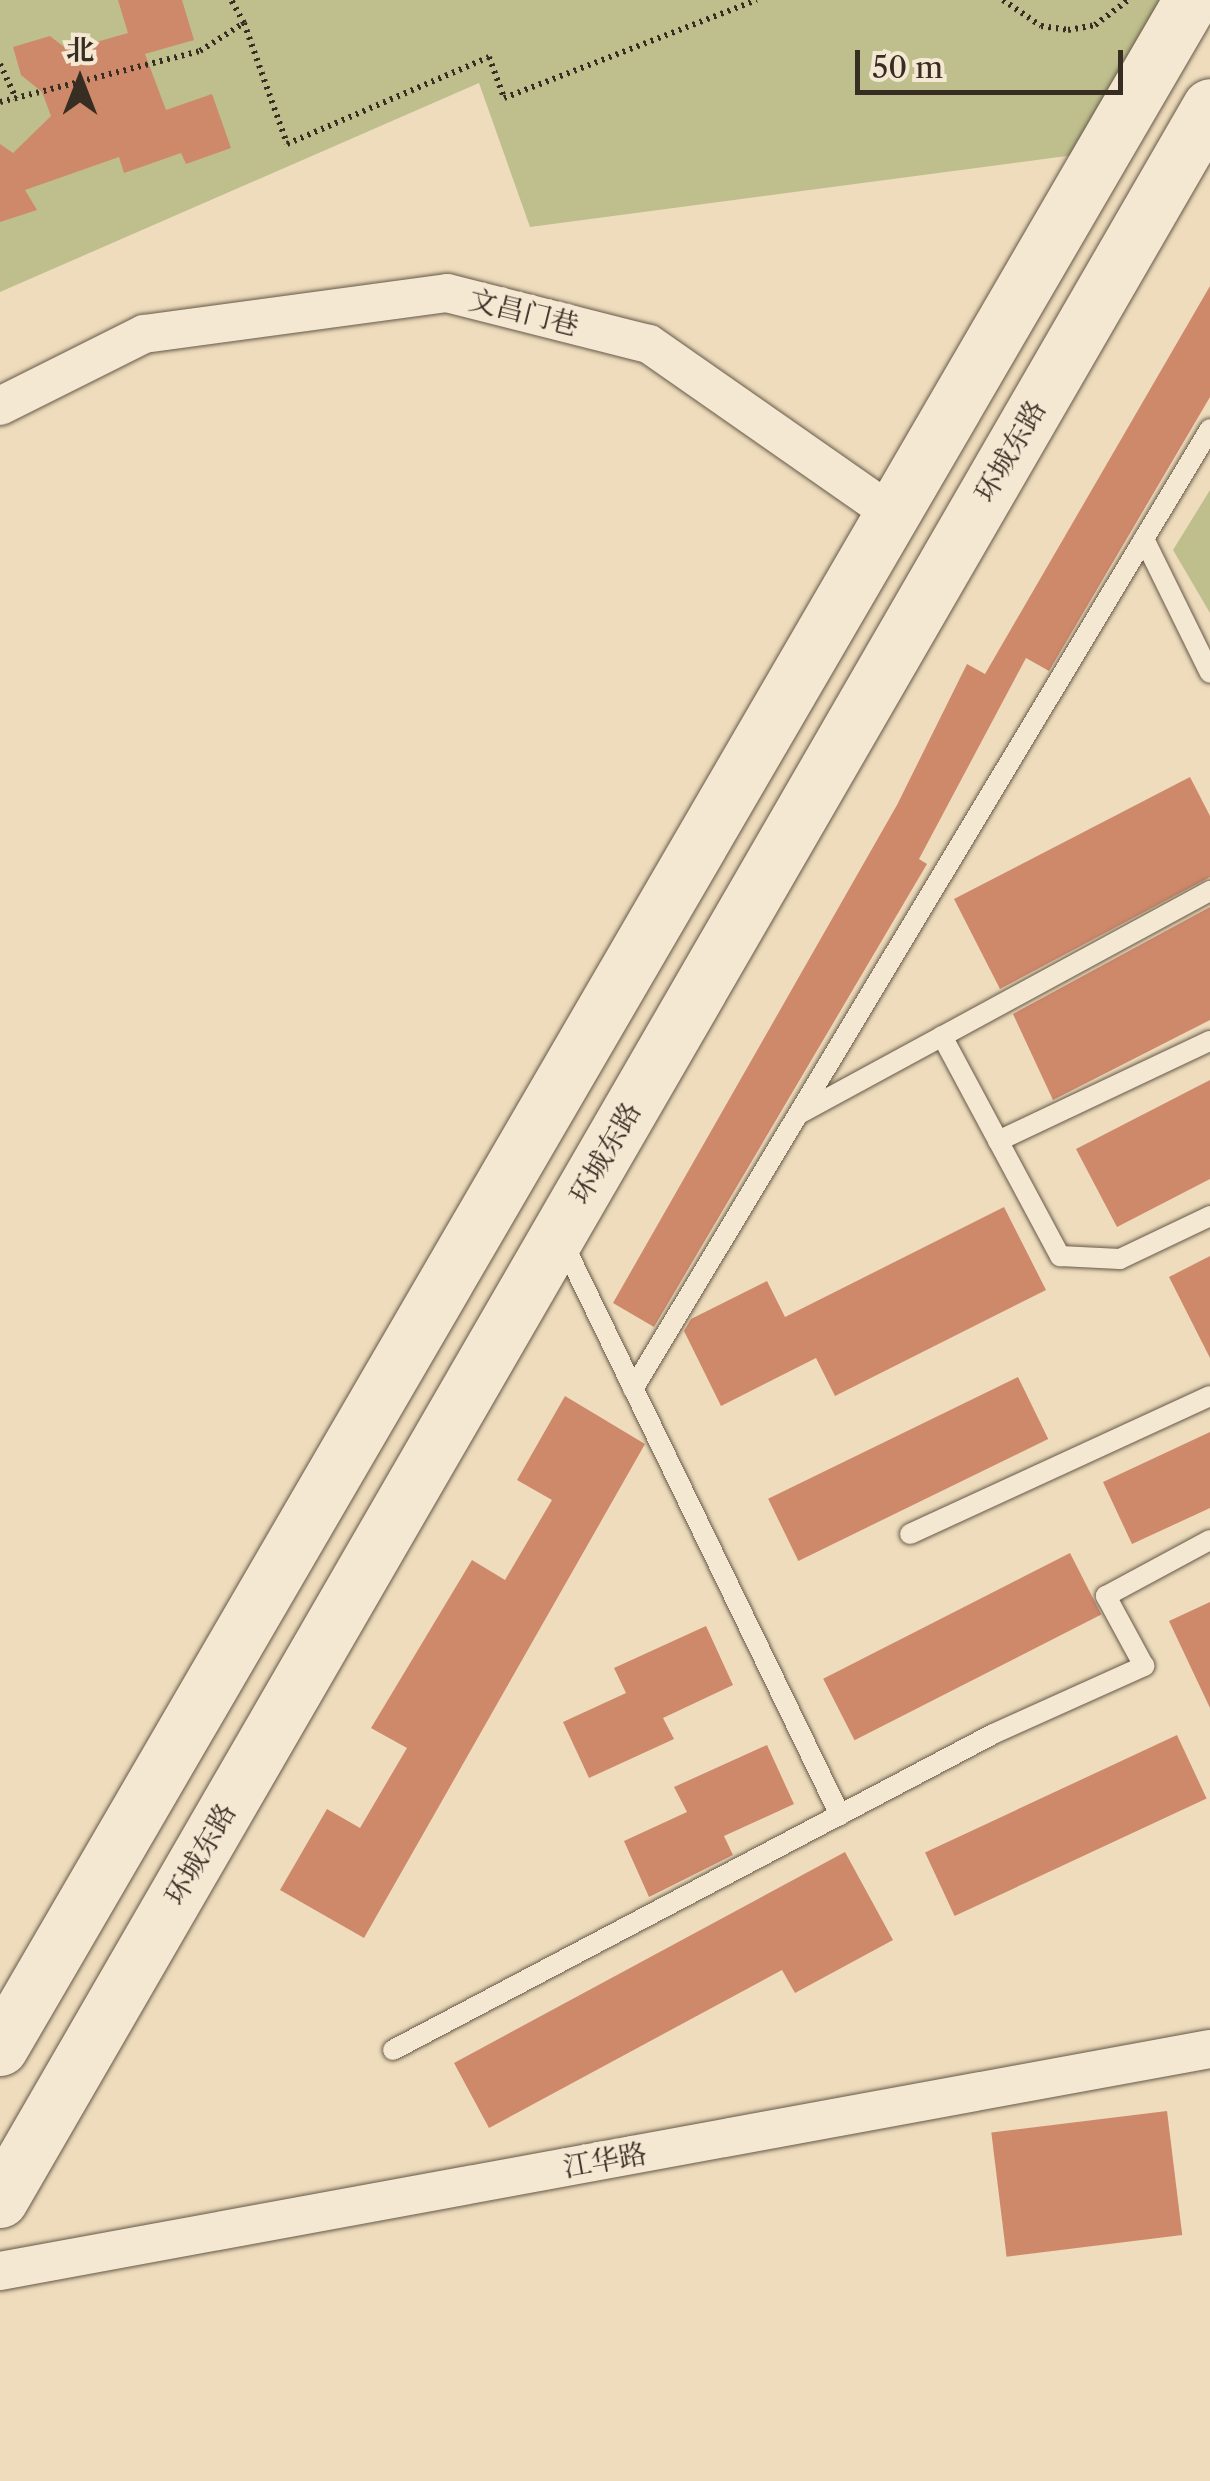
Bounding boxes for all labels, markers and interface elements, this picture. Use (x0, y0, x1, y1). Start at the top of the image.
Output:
north arrow (30, 30, 130, 130)
scale bar (860, 30, 1128, 92)
text: 北 (66, 33, 94, 67)
text: 50 m (872, 49, 943, 86)
street label: 文昌门巷 (466, 282, 582, 342)
street label: 环城东路 (967, 394, 1053, 508)
street label: 环城东路 (562, 1096, 648, 1210)
street label: 环城东路 (157, 1797, 243, 1911)
street label: 江华路 (561, 2136, 649, 2184)

